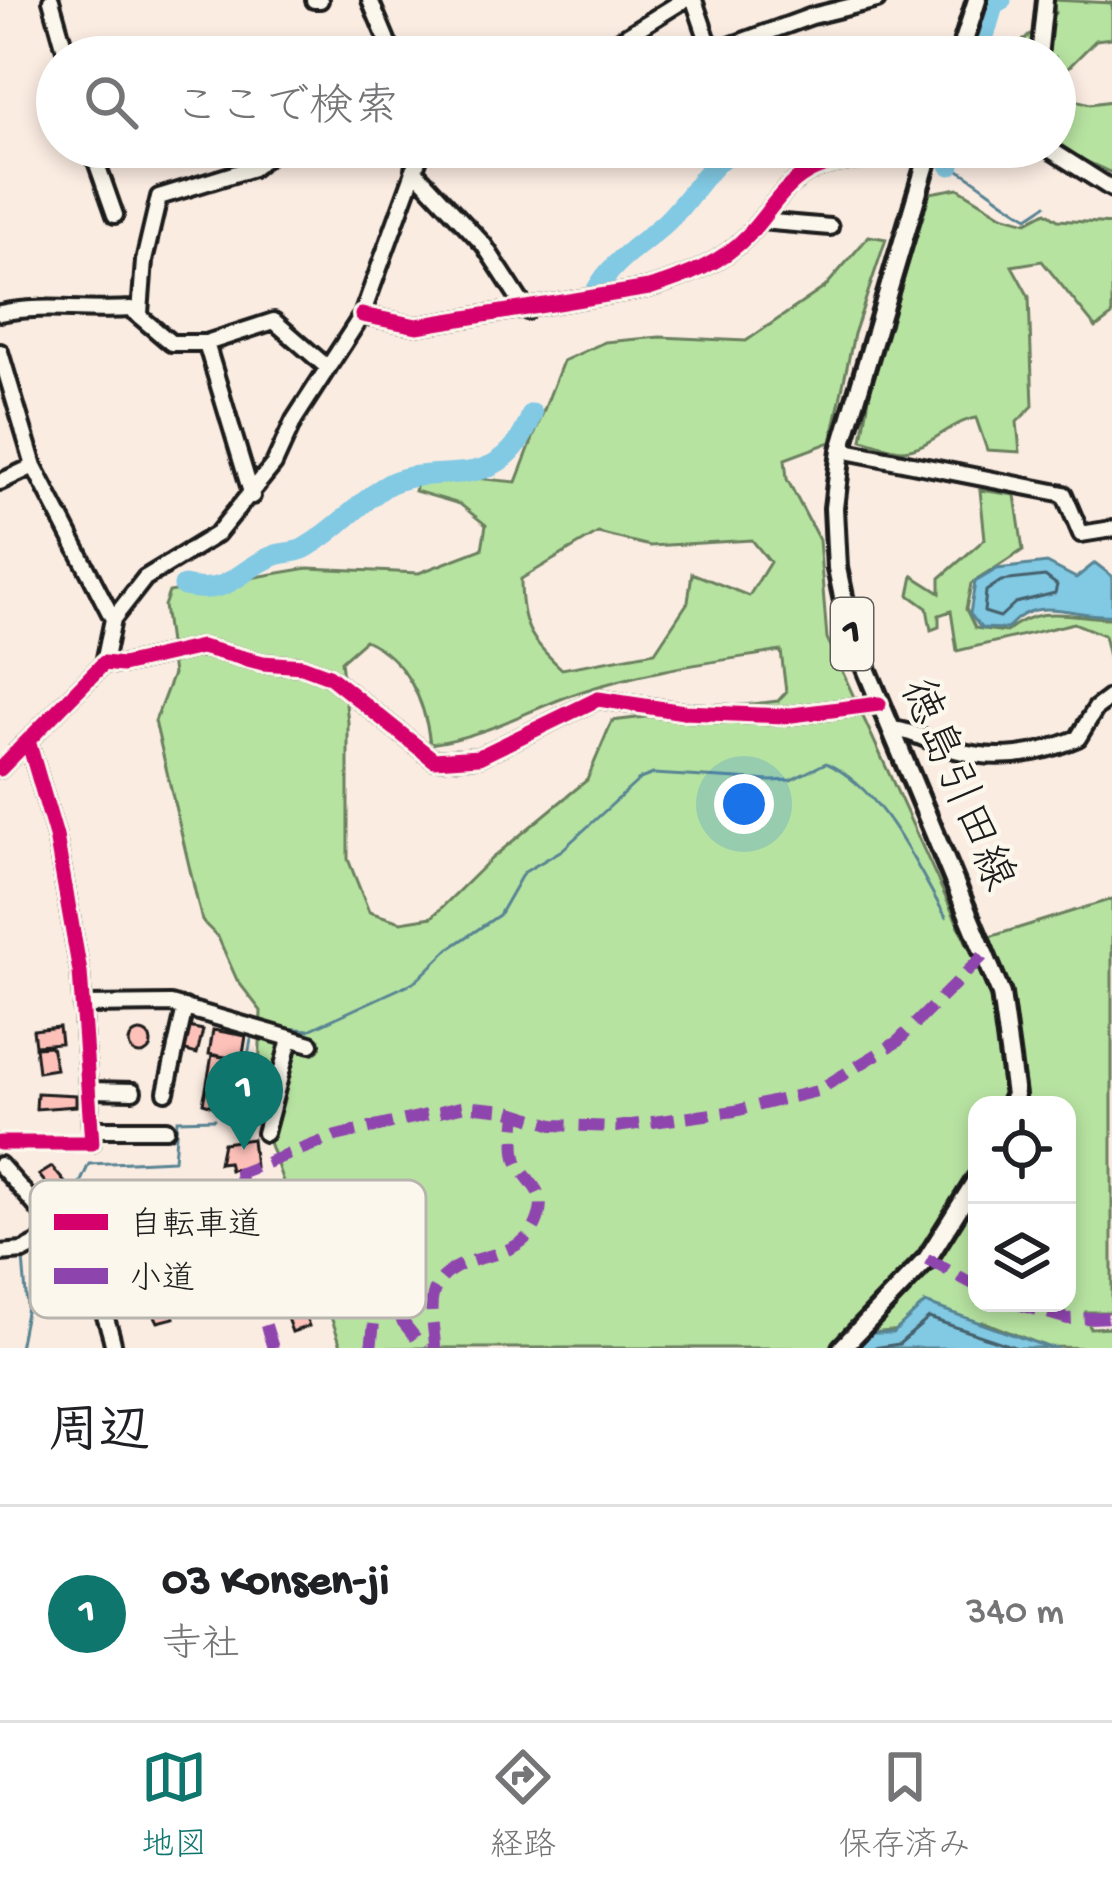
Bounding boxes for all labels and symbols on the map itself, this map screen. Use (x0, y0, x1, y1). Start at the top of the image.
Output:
road number: 1 (831, 598, 873, 670)
street label: 徳島引田線 (886, 671, 1024, 900)
your location (714, 774, 774, 834)
pin: 1 (205, 1051, 283, 1150)
legend (30, 1180, 426, 1318)
text: 自転車道 (129, 1207, 261, 1247)
text: 小道 (129, 1261, 195, 1301)

